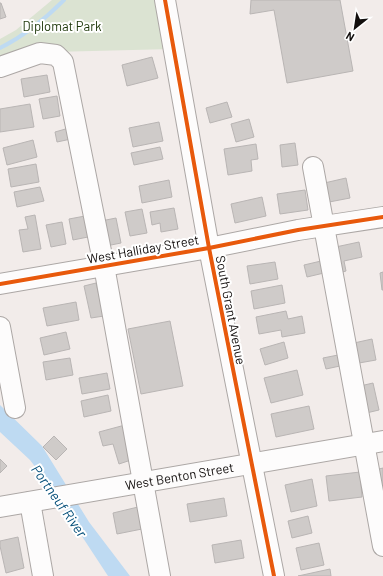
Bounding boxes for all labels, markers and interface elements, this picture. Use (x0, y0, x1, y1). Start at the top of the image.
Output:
north arrow (335, 8, 375, 48)
park label: Diplomat Park (23, 18, 102, 34)
text: N (343, 30, 356, 45)
street label: West Halliday Street (86, 231, 200, 267)
street label: South Grant Avenue (213, 254, 249, 366)
street label: West Benton Street (124, 459, 235, 493)
water label: Portneuf River (28, 461, 91, 541)

